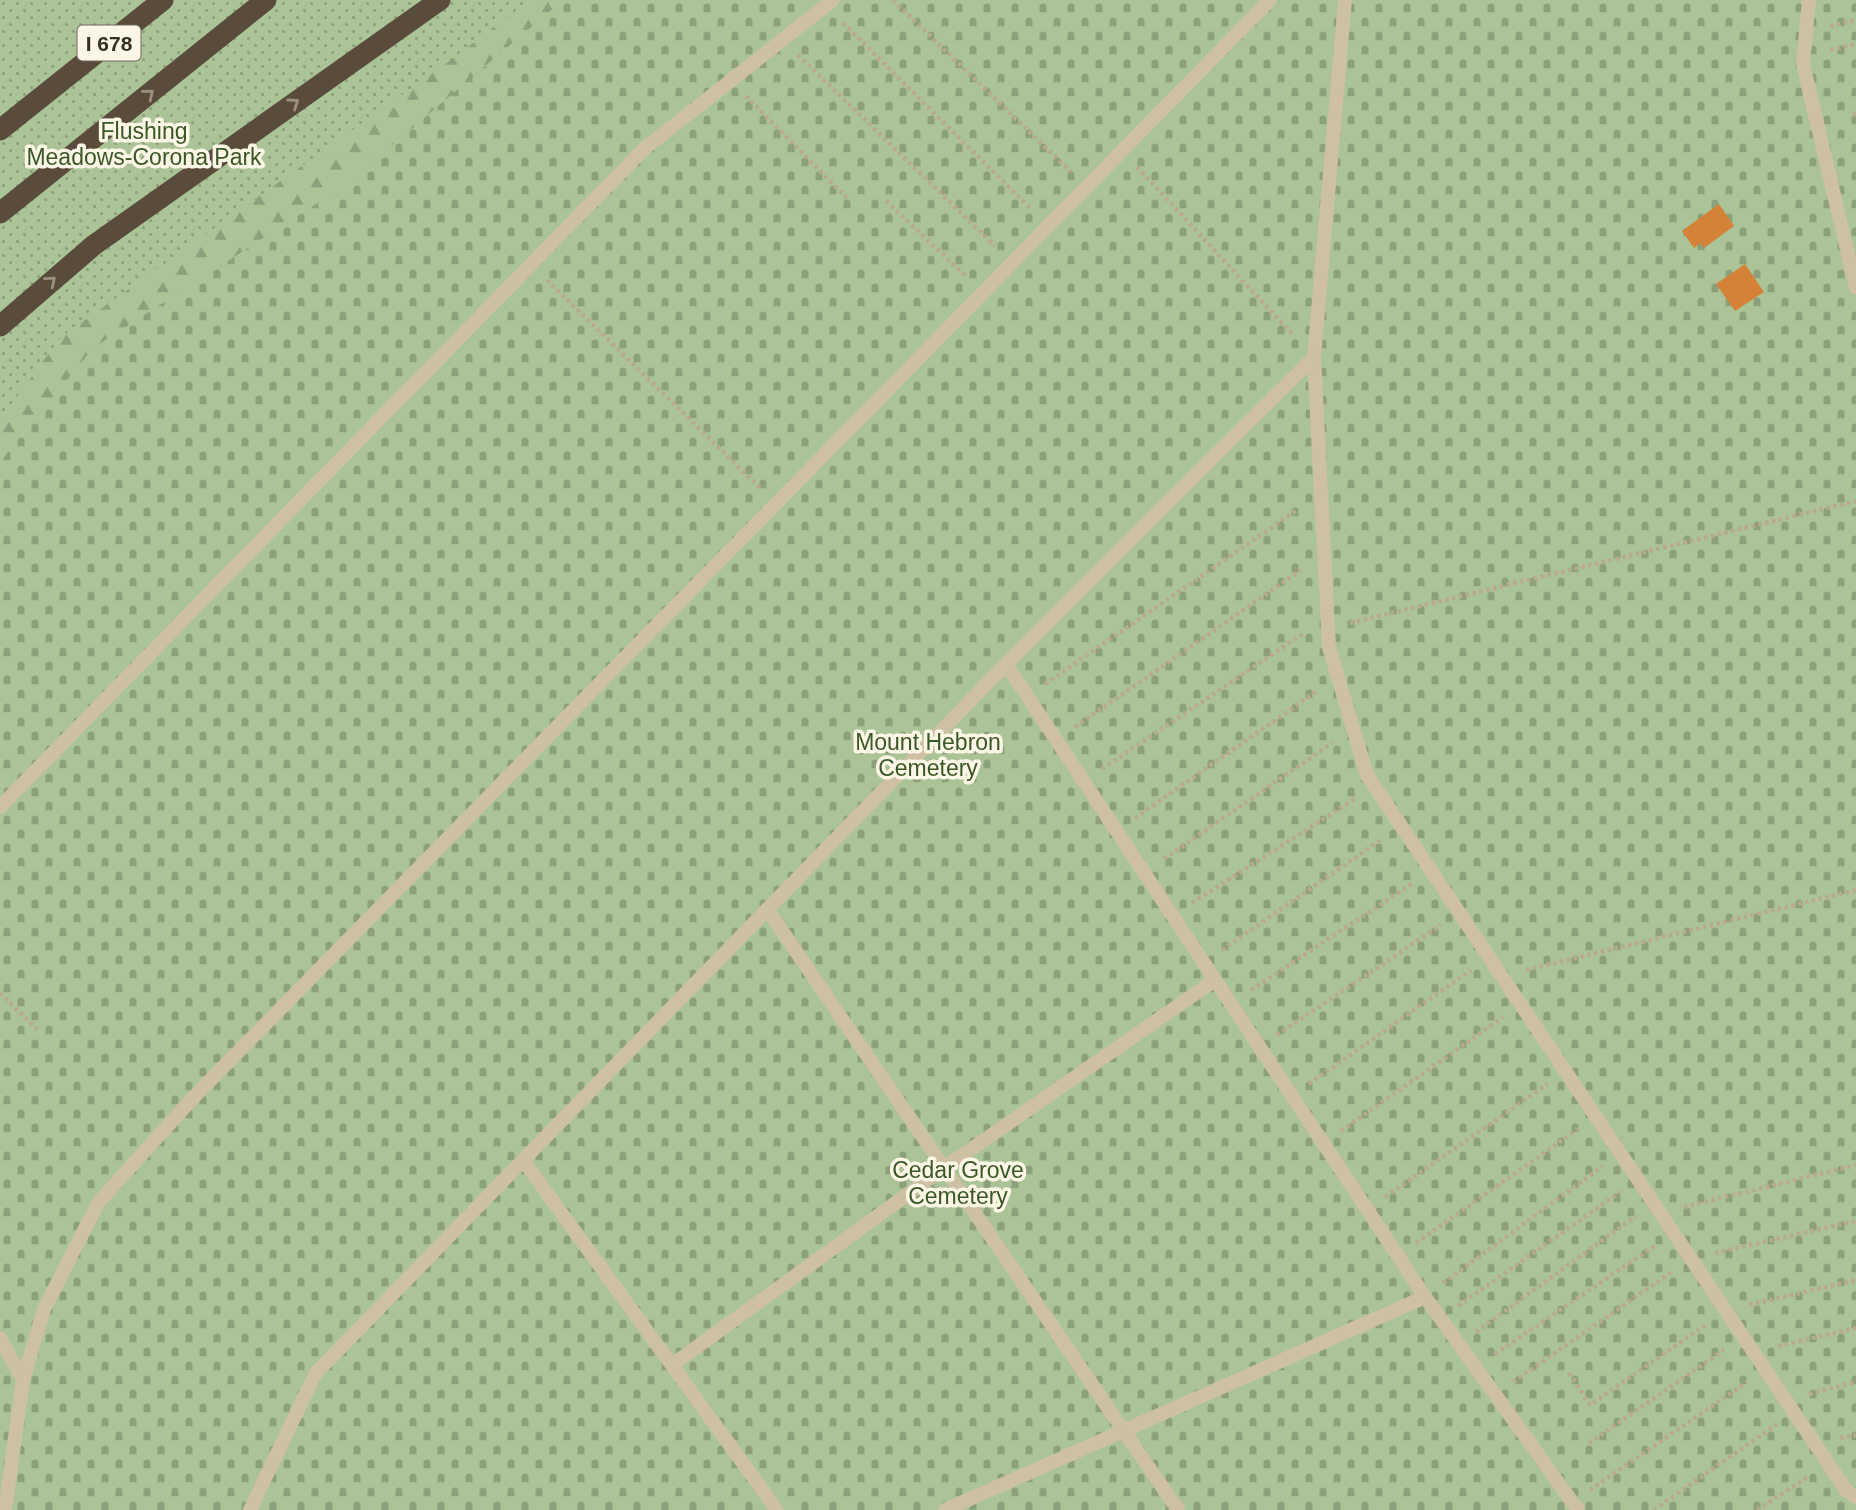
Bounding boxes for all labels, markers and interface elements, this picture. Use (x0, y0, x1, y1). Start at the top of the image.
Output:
road number: I 678 (78, 26, 140, 60)
one-way arrow (141, 89, 153, 102)
one-way arrow (286, 99, 299, 111)
park label: Flushing Meadows-Corona Park (26, 118, 262, 170)
one-way arrow (43, 276, 56, 289)
park label: Mount Hebron Cemetery (855, 729, 1001, 781)
park label: Cedar Grove Cemetery (892, 1157, 1024, 1209)

